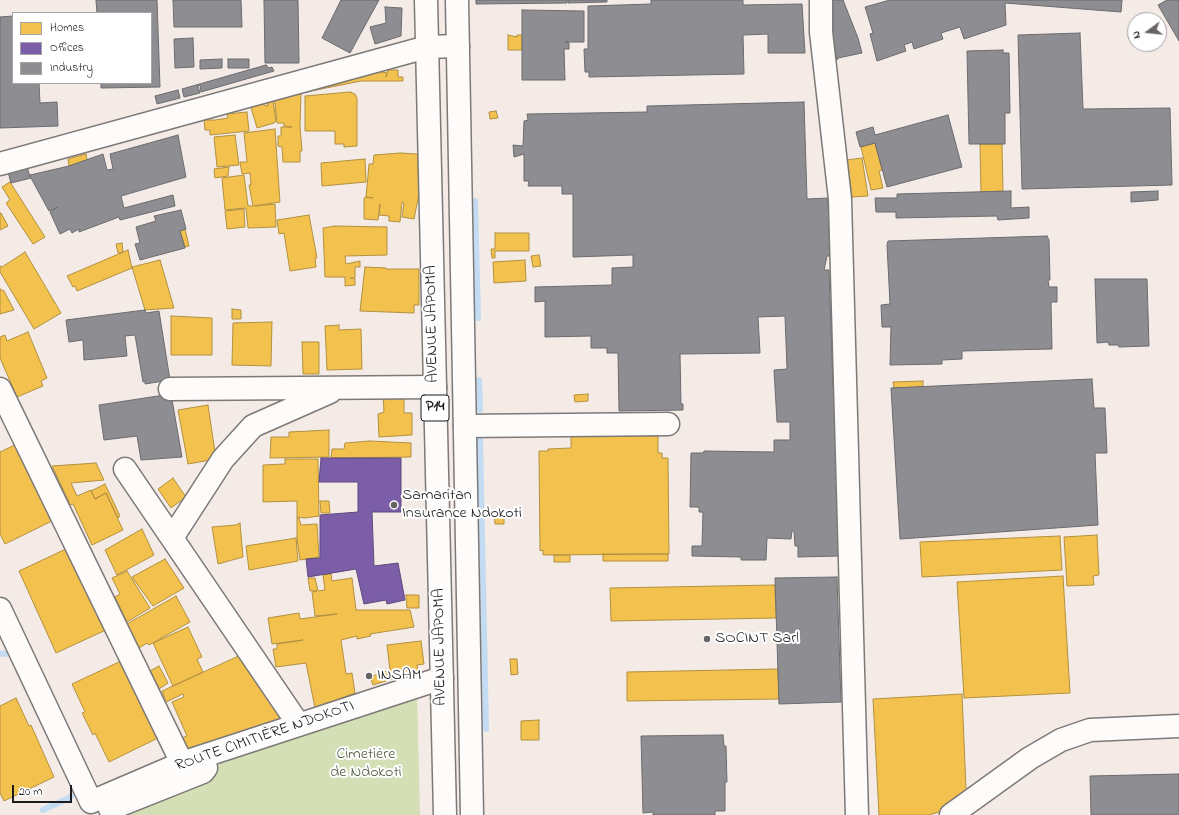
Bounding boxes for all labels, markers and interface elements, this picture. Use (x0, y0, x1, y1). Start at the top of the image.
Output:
legend (12, 12, 152, 84)
north arrow (1127, 12, 1167, 52)
text: Homes (50, 19, 84, 37)
text: N (1128, 29, 1145, 41)
text: Offices (50, 39, 84, 57)
text: Industry (50, 59, 93, 77)
street label: AVENUE JAPOMA (422, 265, 444, 383)
road number: P14 (421, 395, 449, 421)
place label: Samaritan Insurance Ndokoti (402, 486, 522, 524)
marker: Samaritan Insurance Ndokoti (389, 500, 399, 510)
street label: AVENUE JAPOMA (430, 588, 452, 706)
place label: SOCINT Sarl (715, 629, 799, 649)
marker: SOCINT Sarl (702, 634, 712, 644)
place label: INSAM (377, 666, 421, 686)
marker: INSAM (364, 671, 374, 681)
street label: ROUTE CIMITIÈRE NDOKOTI (173, 697, 357, 777)
park label: Cimetière de Ndokoti (330, 745, 402, 783)
scale bar (14, 777, 74, 803)
text: 20 m (19, 783, 42, 801)

